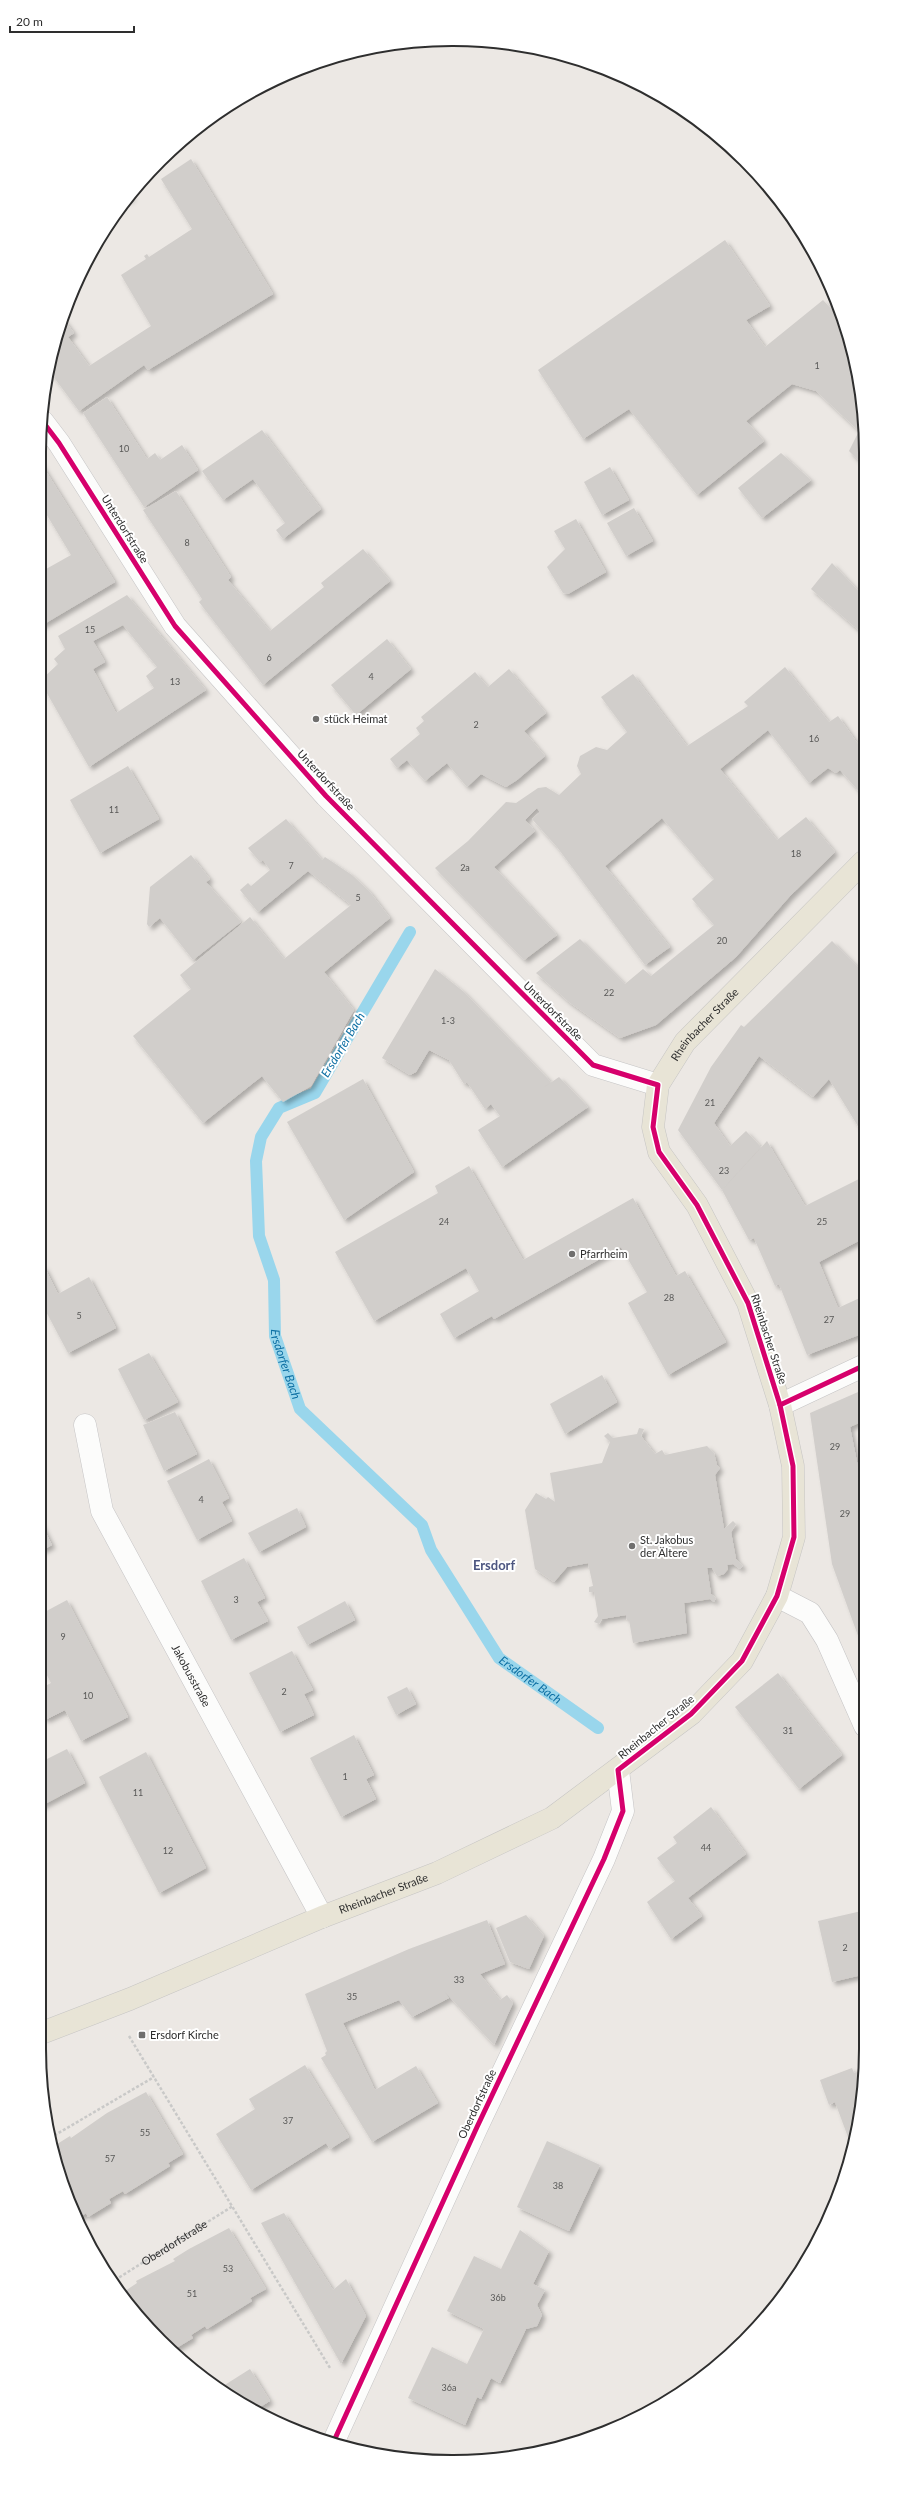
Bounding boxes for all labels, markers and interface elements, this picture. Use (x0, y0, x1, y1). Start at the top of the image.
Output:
scale bar (10, 8, 134, 34)
text: 20 m (16, 14, 43, 29)
house number: 1 (814, 360, 820, 371)
house number: 10 (119, 443, 129, 454)
street label: Unterdorfstraße (99, 492, 152, 565)
house number: 8 (184, 537, 190, 548)
house number: 15 (85, 624, 95, 635)
house number: 6 (266, 652, 272, 663)
house number: 4 (368, 671, 374, 682)
house number: 13 (170, 676, 180, 687)
place label: stück Heimat (324, 712, 388, 725)
marker: stück Heimat (311, 714, 321, 724)
house number: 2 (473, 719, 479, 730)
house number: 16 (809, 733, 819, 744)
street label: Unterdorfstraße (295, 747, 358, 813)
house number: 11 (109, 804, 119, 815)
house number: 18 (791, 848, 801, 859)
house number: 7 (288, 860, 294, 871)
house number: 2a (460, 862, 470, 873)
house number: 5 (355, 892, 361, 903)
house number: 20 (717, 935, 727, 946)
street label: Unterdorfstraße (521, 978, 586, 1043)
street label: Rheinbacher Straße (668, 985, 741, 1063)
house number: 22 (604, 987, 614, 998)
water label: Ersdorfer Bach (317, 1010, 368, 1080)
house number: 1-3 (441, 1015, 455, 1026)
house number: 21 (705, 1097, 715, 1108)
house number: 23 (719, 1165, 729, 1176)
house number: 24 (439, 1216, 449, 1227)
house number: 25 (817, 1216, 827, 1227)
place label: Pfarrheim (580, 1247, 628, 1260)
marker: Pfarrheim (567, 1249, 577, 1259)
house number: 28 (664, 1292, 674, 1303)
street label: Rheinbacher Straße (749, 1292, 790, 1386)
house number: 5 (76, 1310, 82, 1321)
house number: 27 (824, 1314, 834, 1325)
water label: Ersdorfer Bach (268, 1329, 304, 1401)
house number: 29 (830, 1441, 840, 1452)
house number: 4 (198, 1494, 204, 1505)
house number: 29 (840, 1508, 850, 1519)
place label: St. Jakobus der Ältere (640, 1533, 693, 1559)
marker: St. Jakobus der Ältere (627, 1541, 637, 1551)
district label: Ersdorf (473, 1557, 515, 1573)
house number: 3 (233, 1594, 239, 1605)
house number: 9 (60, 1631, 66, 1642)
street label: Jakobusstraße (170, 1642, 214, 1709)
water label: Ersdorfer Bach (496, 1652, 565, 1707)
house number: 2 (281, 1686, 287, 1697)
house number: 10 (83, 1690, 93, 1701)
street label: Rheinbacher Straße (615, 1692, 697, 1761)
house number: 31 (783, 1725, 793, 1736)
house number: 1 (342, 1771, 348, 1782)
house number: 11 (133, 1787, 143, 1798)
house number: 44 (701, 1842, 711, 1853)
house number: 12 (163, 1845, 173, 1856)
street label: Rheinbacher Straße (337, 1870, 430, 1916)
house number: 2 (842, 1942, 848, 1953)
house number: 33 (454, 1974, 464, 1985)
house number: 35 (347, 1991, 357, 2002)
place label: Ersdorf Kirche (150, 2028, 219, 2041)
marker: Ersdorf Kirche (137, 2030, 147, 2040)
street label: Oberdorfstraße (455, 2067, 498, 2141)
house number: 37 (283, 2115, 293, 2126)
house number: 55 (140, 2127, 150, 2138)
house number: 57 (105, 2153, 115, 2164)
house number: 38 (553, 2180, 563, 2191)
street label: Oberdorfstraße (139, 2217, 209, 2268)
house number: 53 (223, 2263, 233, 2274)
house number: 51 (187, 2288, 197, 2299)
house number: 36b (490, 2292, 506, 2303)
house number: 36a (442, 2382, 456, 2393)

